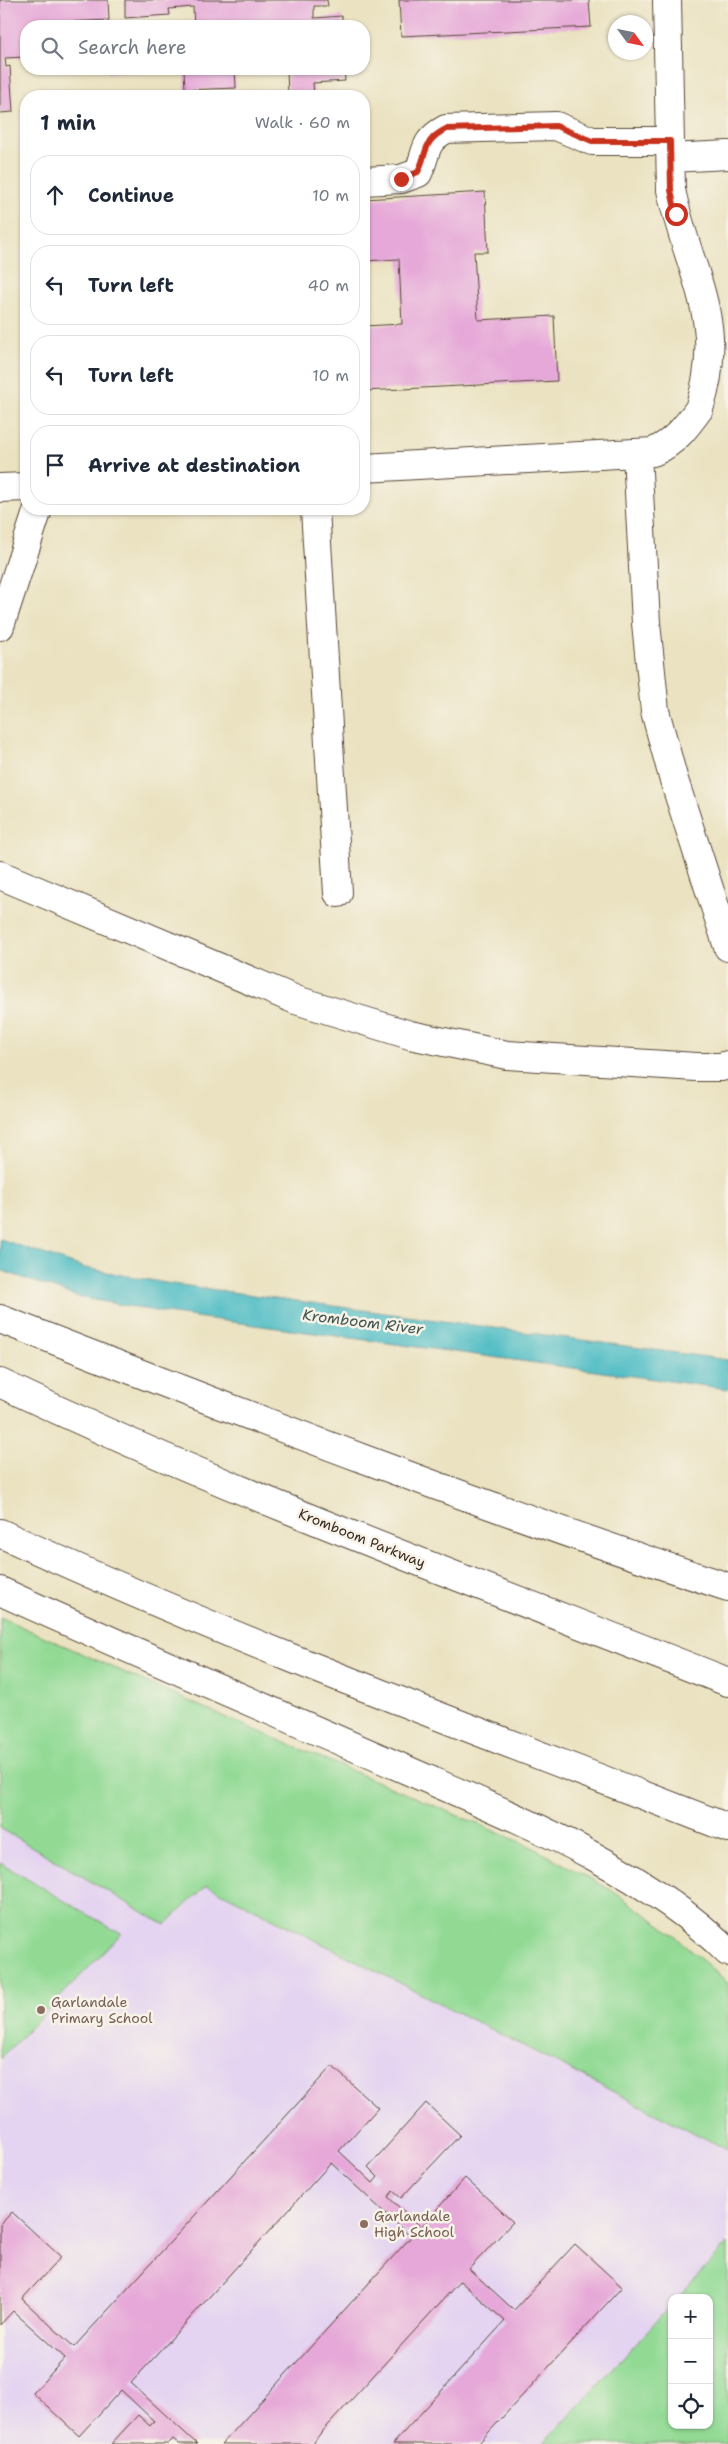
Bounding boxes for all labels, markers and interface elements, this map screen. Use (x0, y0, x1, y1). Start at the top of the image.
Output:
north arrow (608, 15, 653, 60)
search box (20, 20, 370, 75)
icon: search (38, 34, 66, 62)
text: Search here (78, 35, 187, 60)
text: 1 min (40, 109, 96, 137)
text: Walk · 60 m (255, 112, 350, 133)
route end (390, 168, 413, 191)
icon: ahead (41, 181, 69, 209)
text: Continue (88, 183, 174, 208)
text: 10 m (312, 185, 349, 206)
route start (665, 203, 688, 226)
icon: left (41, 271, 69, 299)
text: Turn left (88, 273, 174, 298)
text: 40 m (307, 275, 349, 296)
icon: left (41, 361, 69, 389)
text: Turn left (88, 363, 174, 388)
text: 10 m (312, 365, 349, 386)
icon: arrive (41, 451, 69, 479)
text: Arrive at destination (88, 453, 300, 478)
water label: Kromboom River (301, 1305, 425, 1339)
street label: Kromboom Parkway (296, 1504, 428, 1572)
place label: Garlandale Primary School (51, 1993, 153, 2027)
marker: Garlandale Primary School (35, 2004, 47, 2016)
place label: Garlandale High School (374, 2207, 455, 2241)
marker: Garlandale High School (358, 2218, 370, 2230)
map controls (668, 2294, 713, 2429)
button: + (668, 2294, 713, 2339)
button: − (668, 2339, 713, 2384)
button: locate (668, 2384, 713, 2429)

